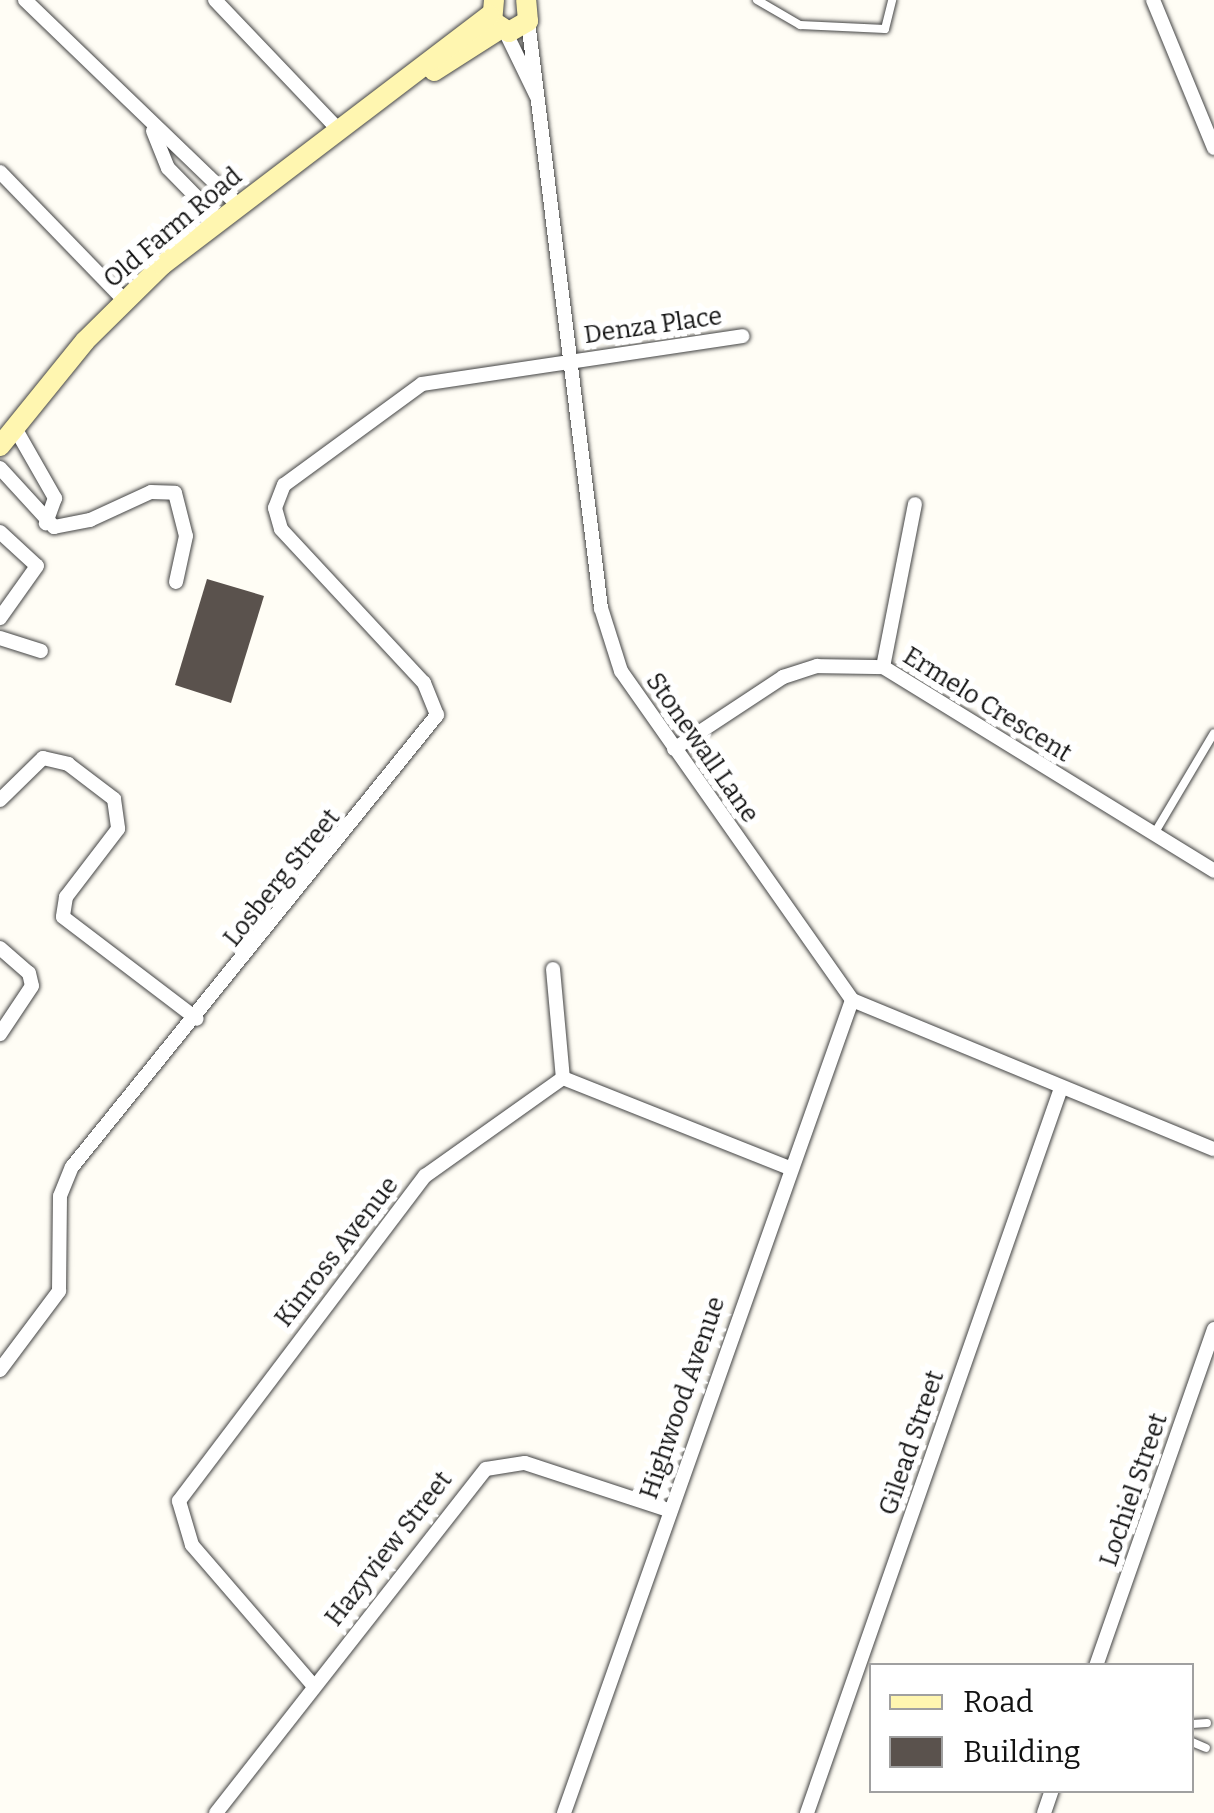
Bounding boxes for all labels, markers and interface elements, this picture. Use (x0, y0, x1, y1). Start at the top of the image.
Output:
street label: Old Farm Road (98, 162, 248, 294)
street label: Denza Place (582, 301, 724, 351)
street label: Ermelo Crescent (897, 641, 1077, 769)
street label: Stonewall Lane (639, 667, 765, 829)
street label: Losberg Street (217, 803, 347, 953)
street label: Kinross Avenue (269, 1171, 405, 1333)
street label: Highwood Avenue (634, 1293, 732, 1503)
street label: Gilead Street (873, 1367, 951, 1519)
street label: Lochiel Street (1094, 1410, 1174, 1570)
street label: Hazyview Street (319, 1466, 459, 1632)
legend (869, 1663, 1194, 1793)
text: Road (963, 1684, 1034, 1720)
text: Building (963, 1734, 1081, 1770)

